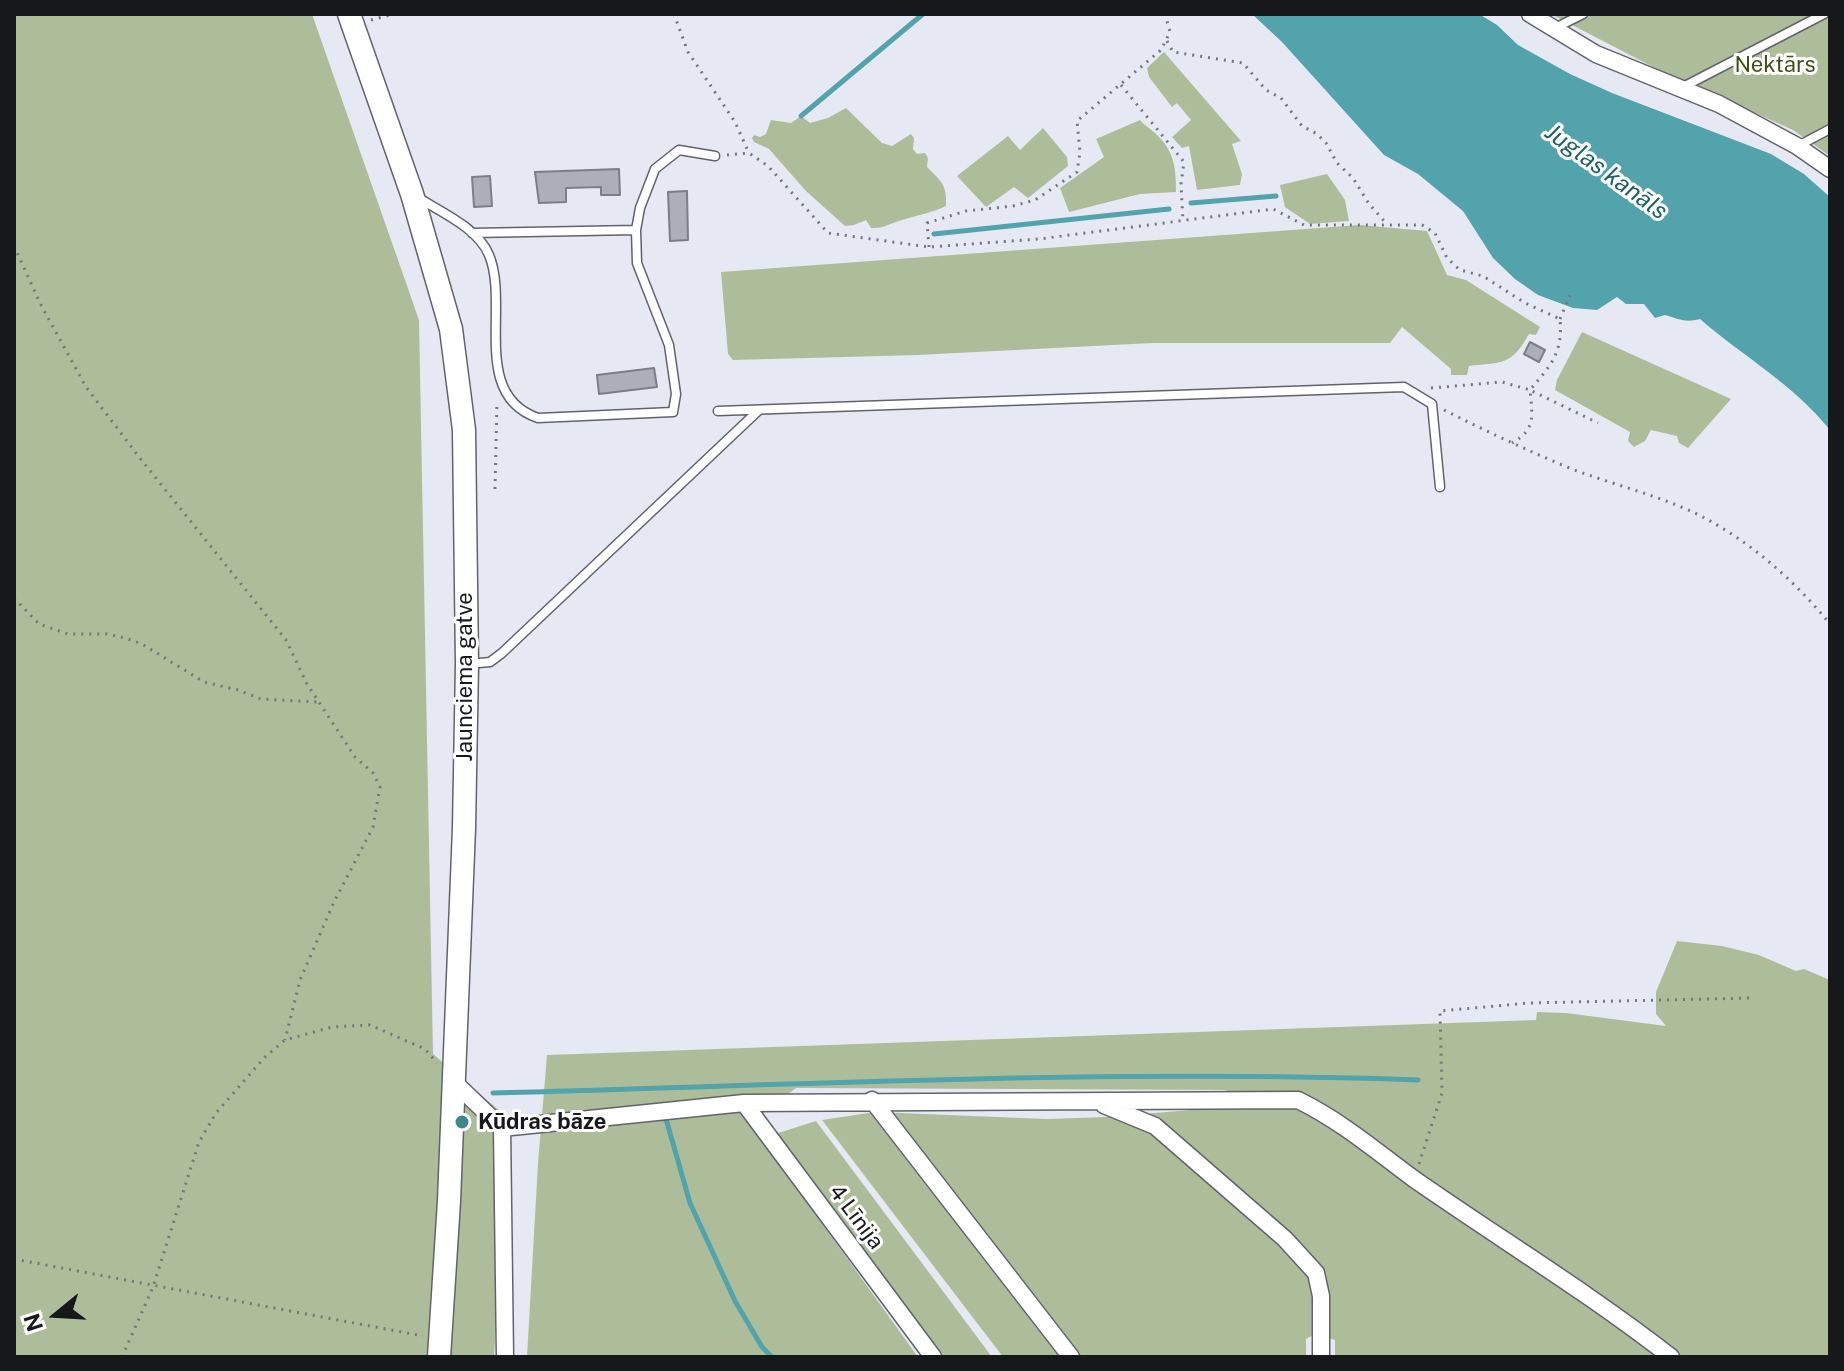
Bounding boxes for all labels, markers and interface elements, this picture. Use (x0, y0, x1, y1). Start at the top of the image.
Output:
park label: Nektārs (1734, 52, 1816, 78)
water label: Juglas kanāls (1539, 118, 1673, 226)
street label: Jaunciema gatve (452, 592, 478, 762)
place label: Kūdras bāze (478, 1109, 606, 1135)
marker: Kūdras bāze (453, 1113, 471, 1131)
street label: 4 Līnija (823, 1179, 889, 1255)
north arrow (16, 1275, 96, 1355)
text: N (18, 1310, 48, 1335)

